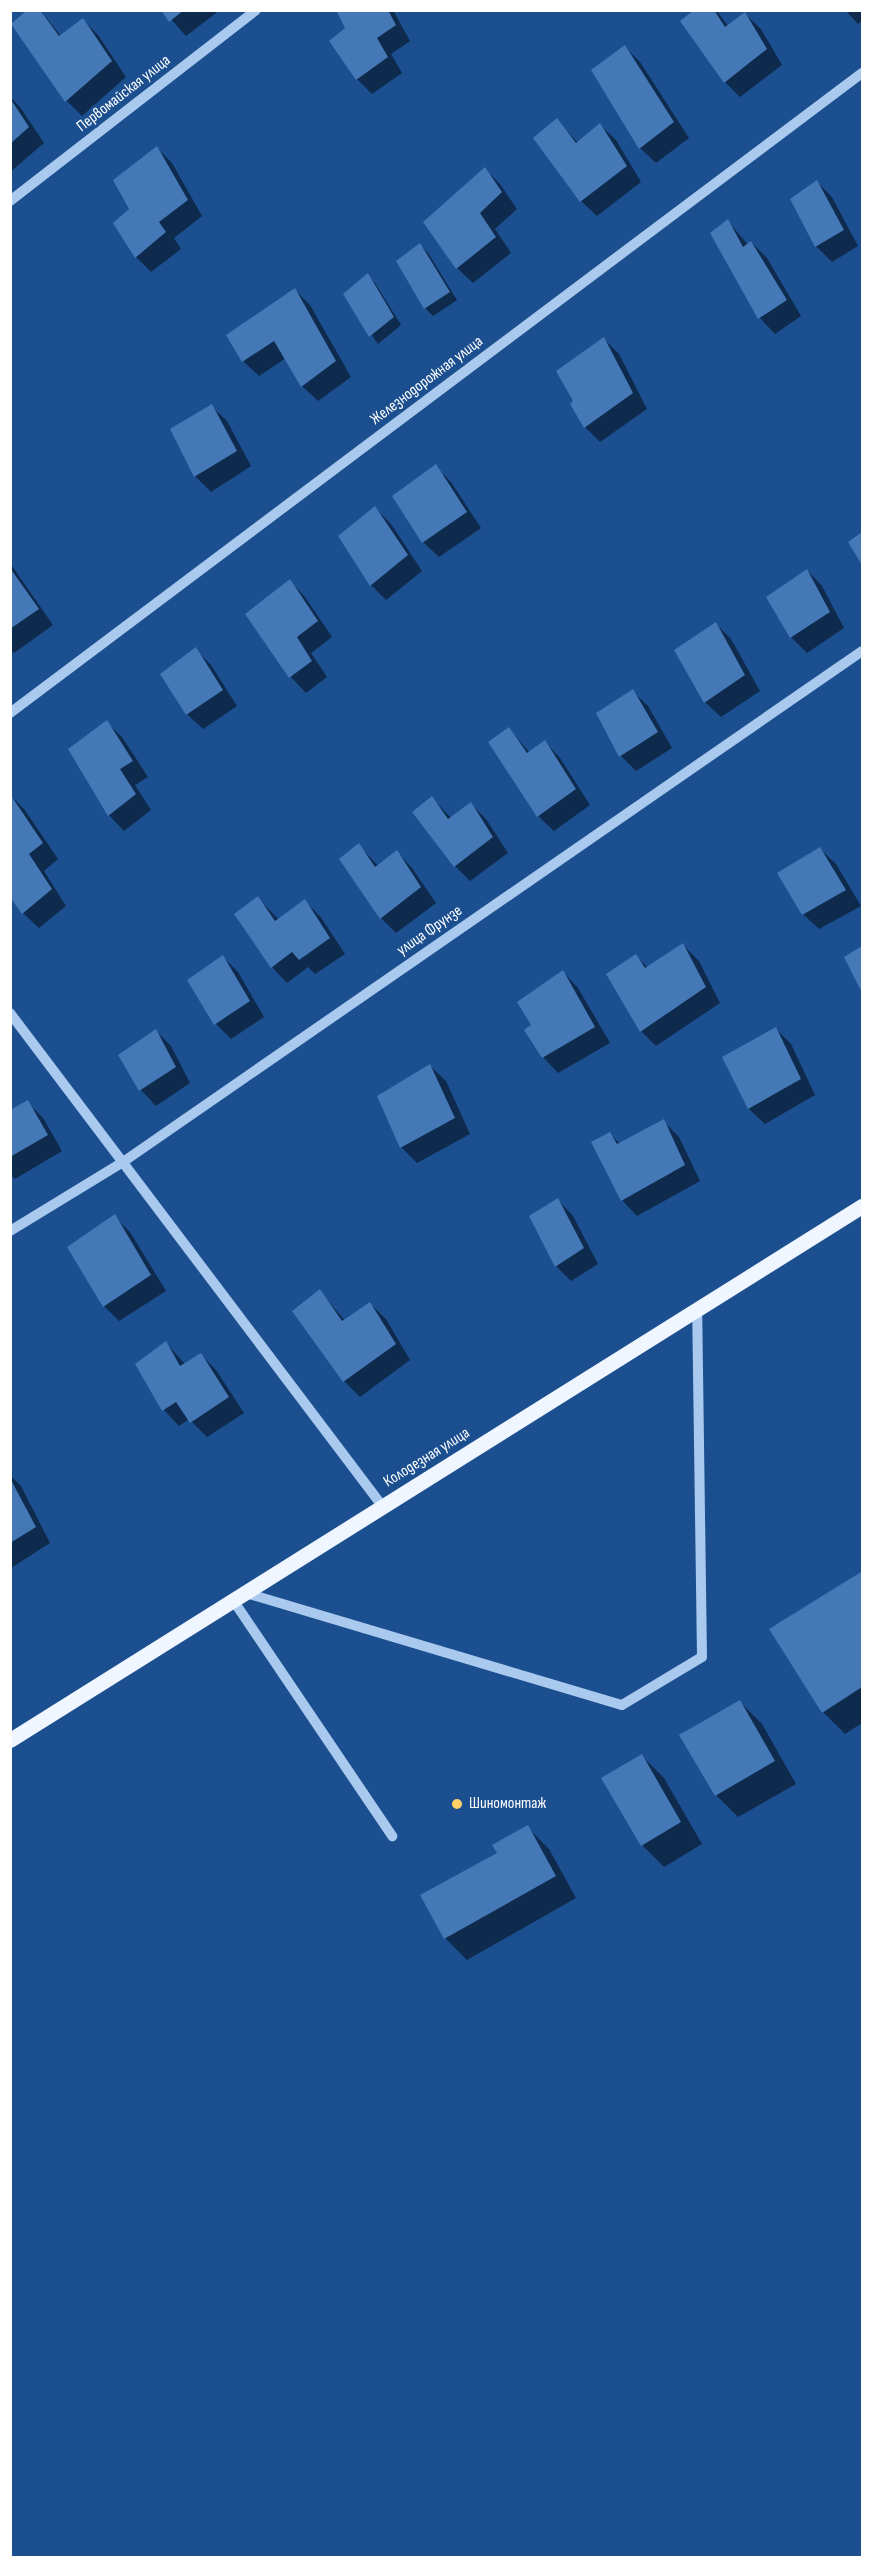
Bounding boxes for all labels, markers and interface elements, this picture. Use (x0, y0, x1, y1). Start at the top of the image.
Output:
street label: Первомайская улица (73, 51, 175, 137)
street label: Железнодорожная улица (367, 332, 487, 430)
street label: улица Фрунзе (394, 901, 466, 961)
street label: Колодезная улица (380, 1424, 474, 1492)
place label: Шиномонтаж (469, 1794, 546, 1814)
marker: Шиномонтаж (450, 1797, 464, 1811)

